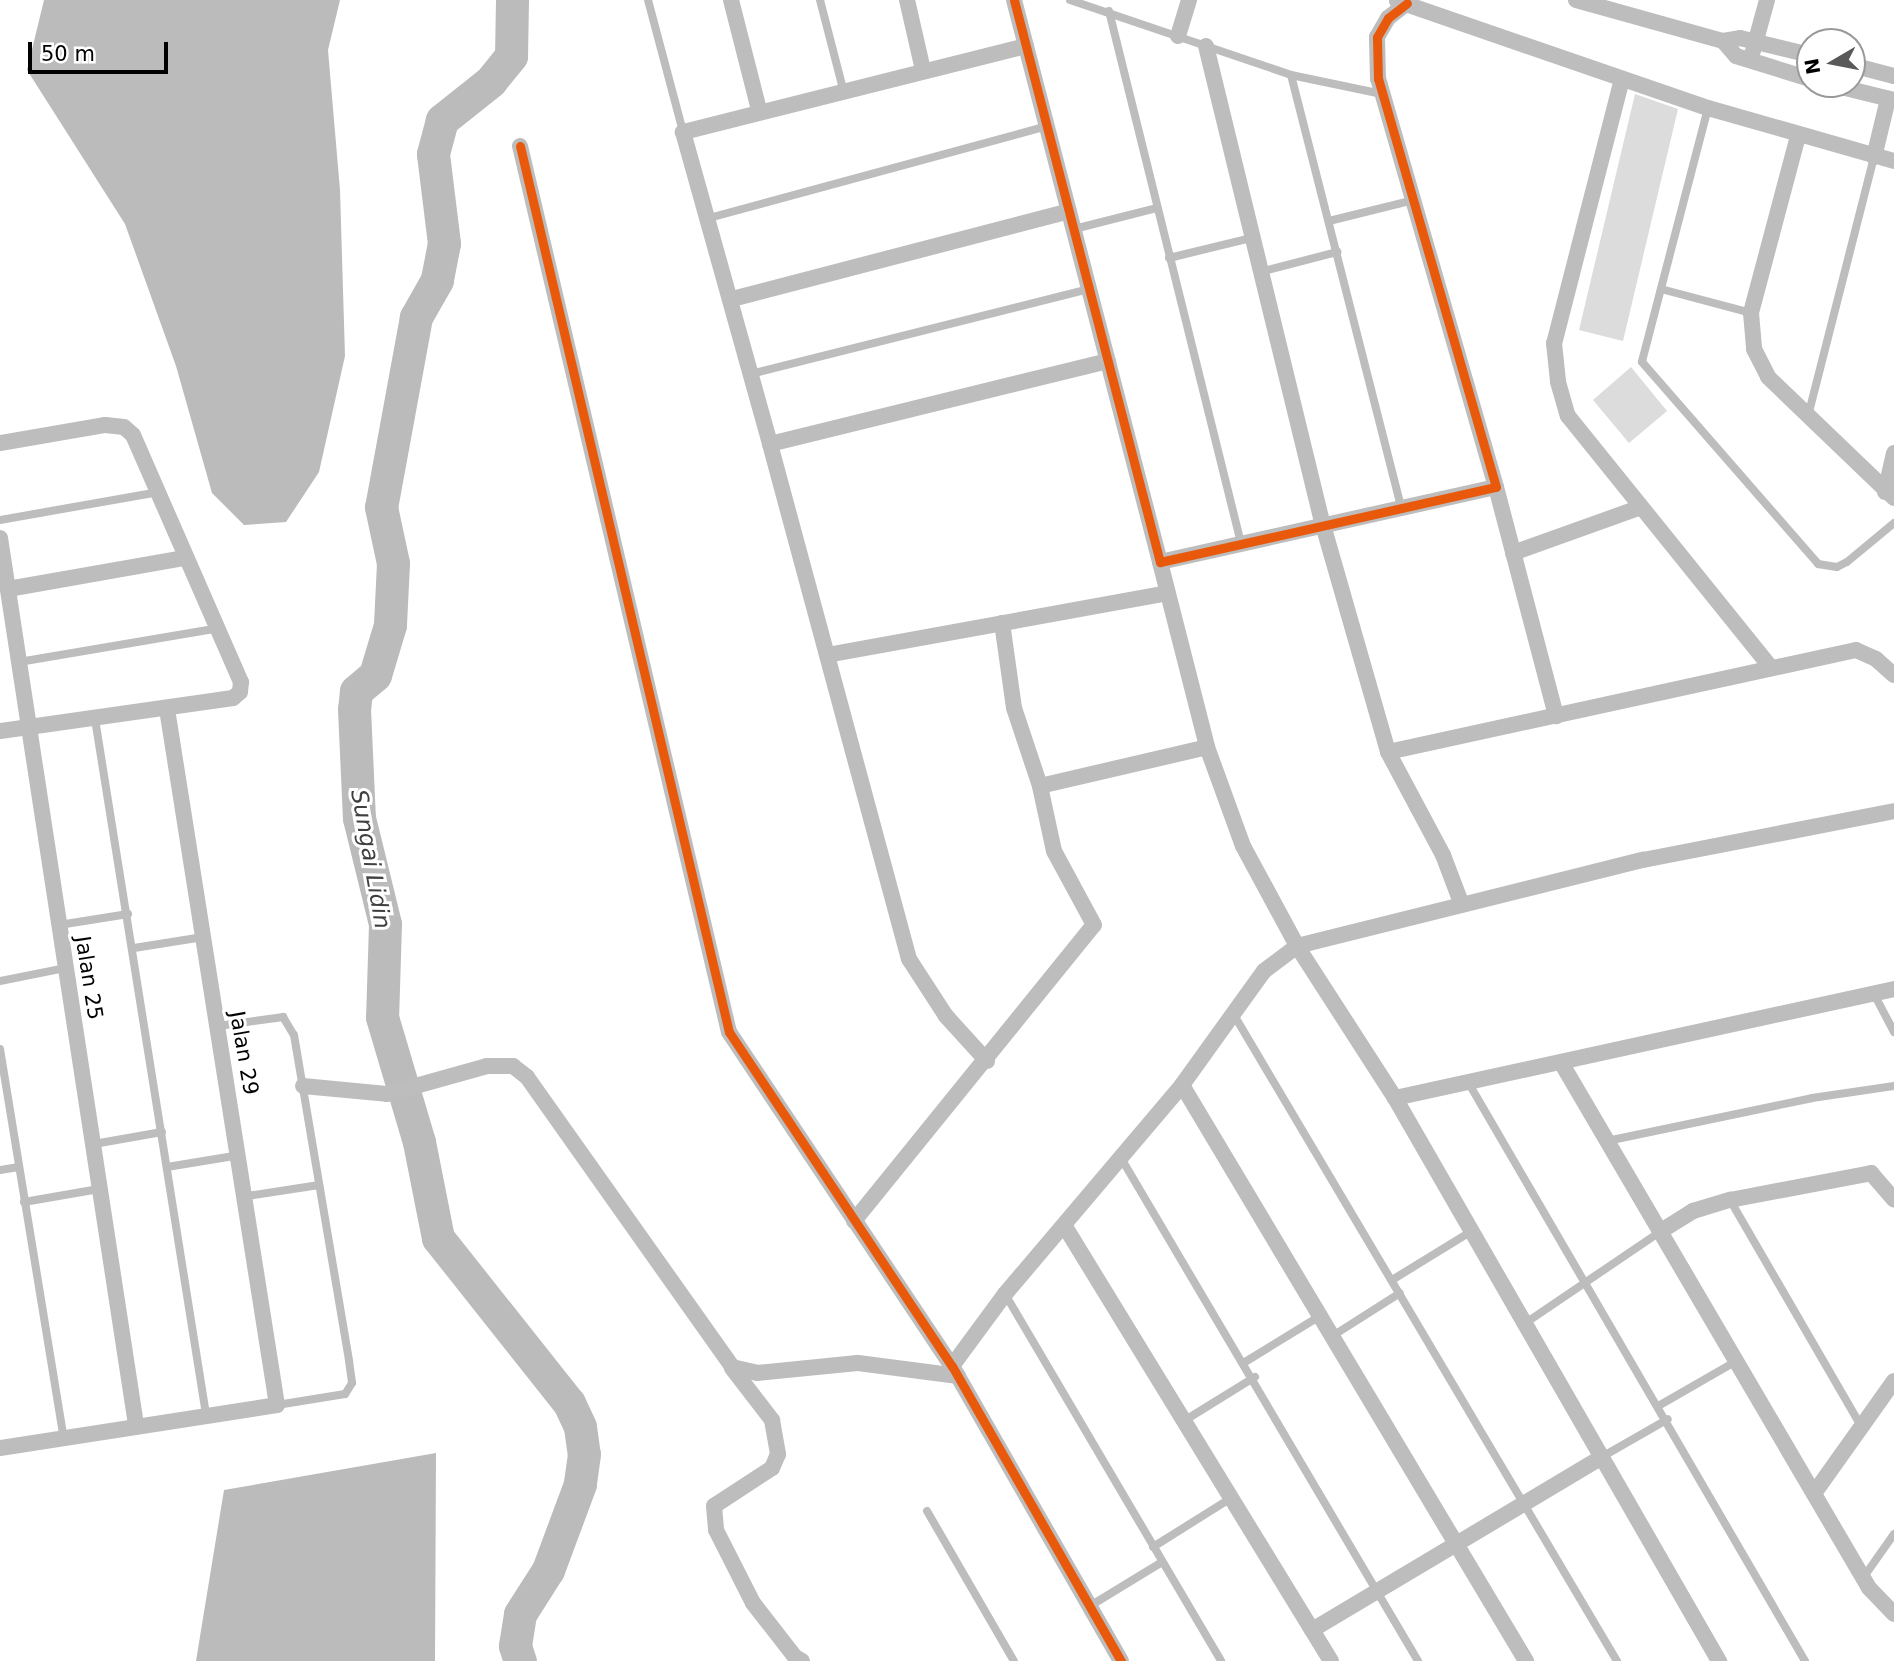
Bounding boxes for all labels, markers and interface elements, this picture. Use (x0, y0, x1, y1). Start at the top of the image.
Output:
scale bar (32, 28, 172, 72)
north arrow (1796, 28, 1866, 98)
text: 50 m (41, 42, 95, 66)
text: N (1800, 57, 1825, 76)
water label: Sungai Lidin (345, 787, 397, 931)
street label: Jalan 25 (70, 934, 108, 1022)
street label: Jalan 29 (224, 1009, 264, 1097)

